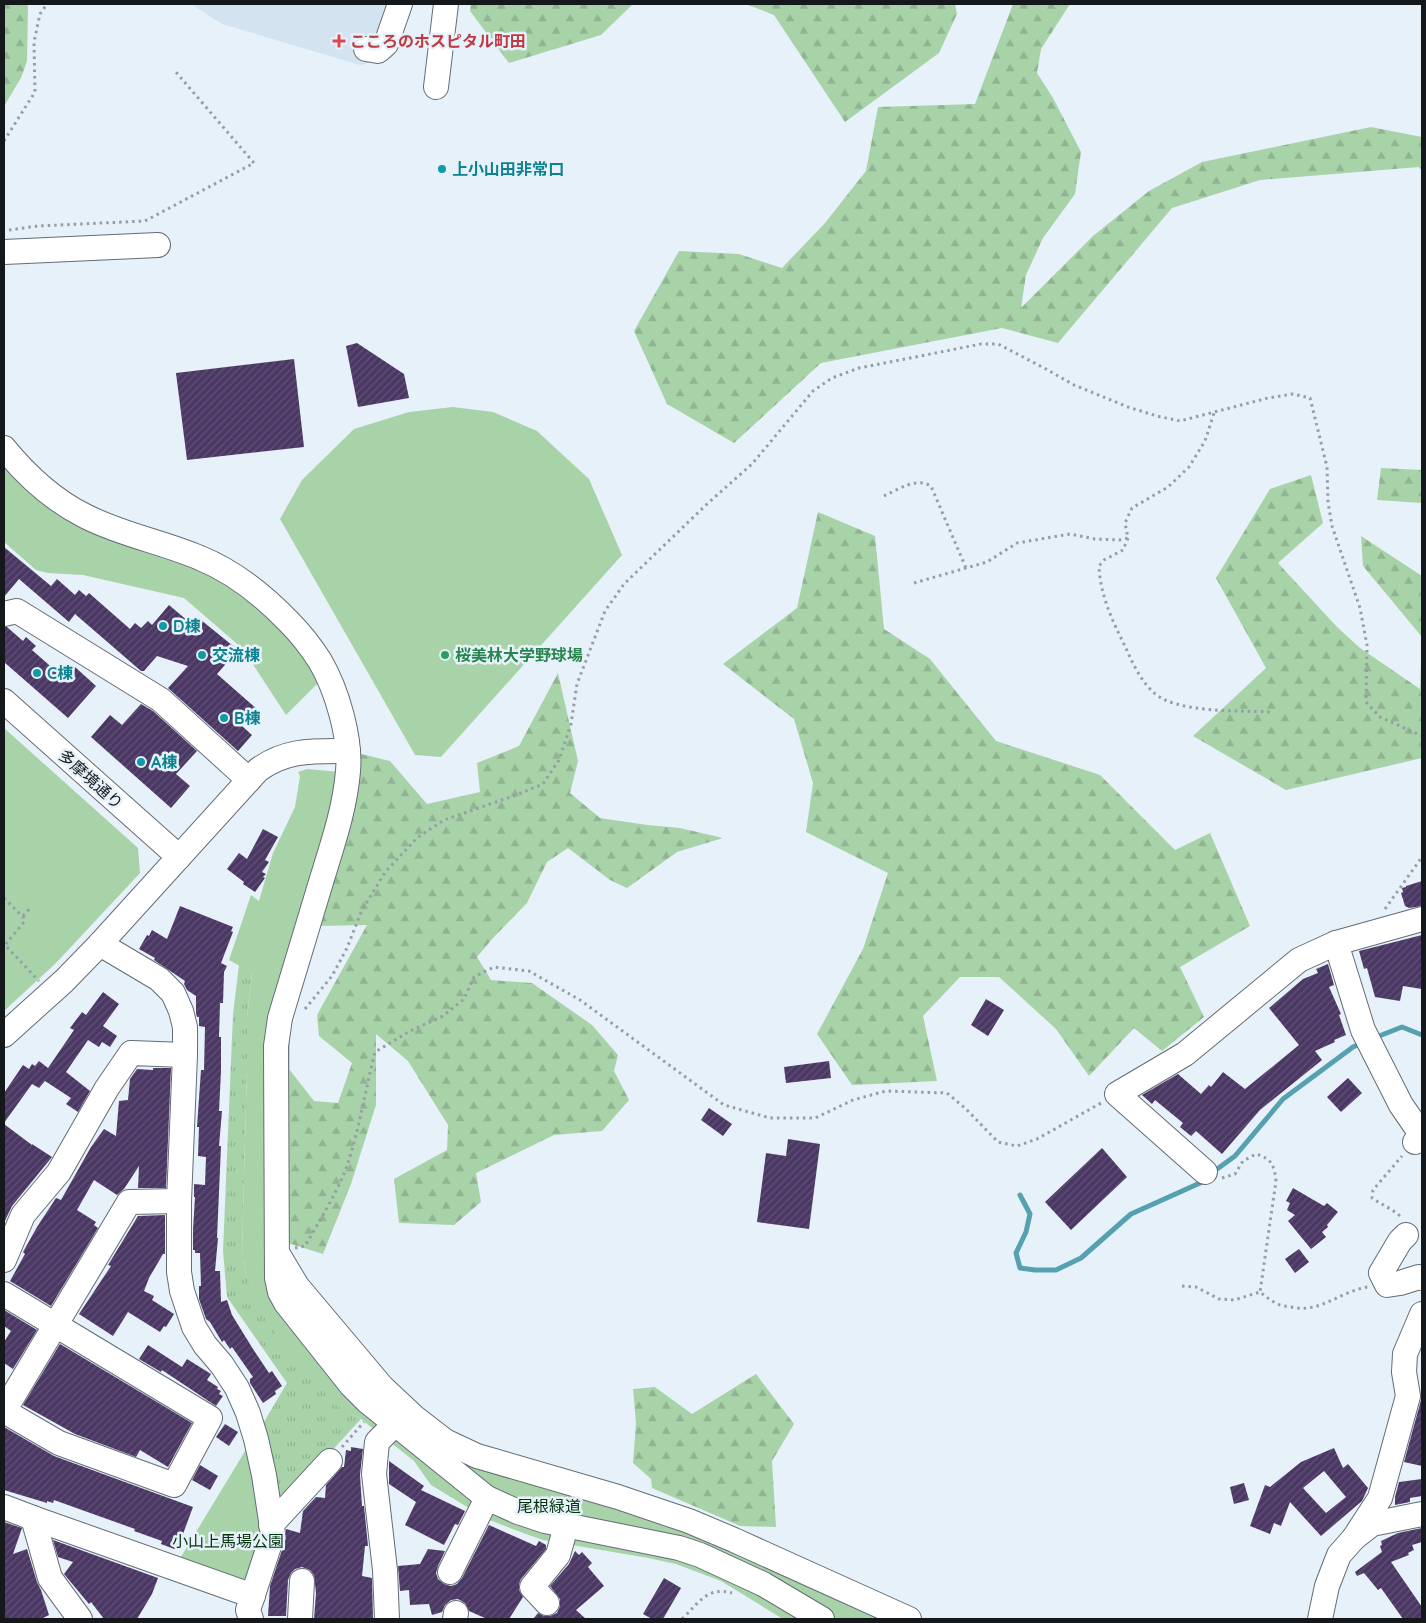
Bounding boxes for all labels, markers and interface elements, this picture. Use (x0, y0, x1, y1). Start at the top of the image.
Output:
place label: こころのホスピタル町田 (350, 31, 526, 51)
marker: こころのホスピタル町田 (332, 34, 346, 48)
place label: 上小山田非常口 (452, 159, 564, 179)
marker: 上小山田非常口 (436, 163, 448, 175)
place label: D棟 (173, 616, 200, 636)
marker: D棟 (157, 620, 169, 632)
place label: 交流棟 (212, 645, 260, 665)
place label: 桜美林大学野球場 (455, 645, 583, 665)
marker: 交流棟 (196, 649, 208, 661)
marker: 桜美林大学野球場 (439, 649, 451, 661)
place label: C棟 (47, 663, 73, 683)
marker: C棟 (31, 667, 43, 679)
place label: B棟 (234, 708, 260, 728)
marker: B棟 (218, 712, 230, 724)
street label: 多摩境通り (55, 745, 127, 813)
place label: A棟 (151, 752, 177, 772)
marker: A棟 (135, 756, 147, 768)
park label: 尾根緑道 (517, 1496, 581, 1516)
park label: 小山上馬場公園 (172, 1531, 284, 1551)

